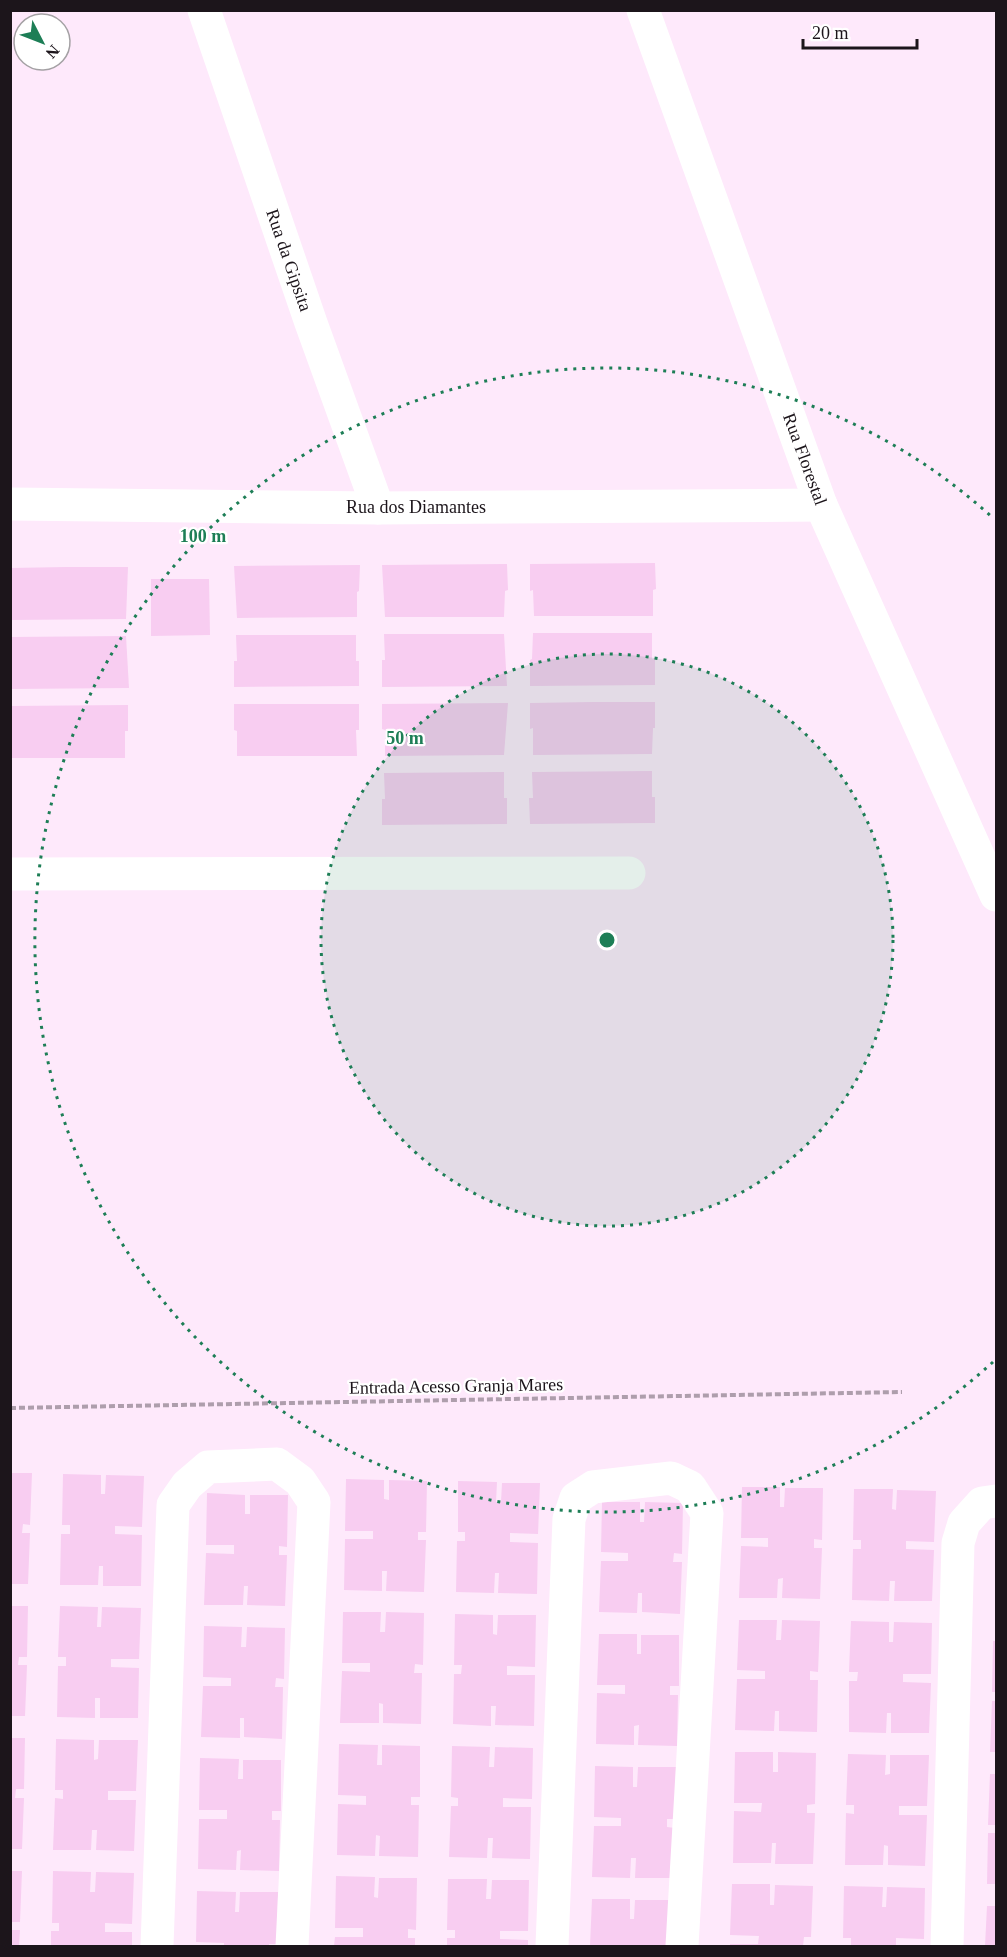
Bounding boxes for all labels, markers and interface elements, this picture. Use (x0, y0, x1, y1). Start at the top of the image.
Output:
north arrow (12, 12, 72, 72)
scale bar (803, 12, 917, 50)
text: 20 m (812, 23, 849, 43)
text: N (42, 42, 63, 62)
street label: Rua da Gipsita (262, 206, 316, 314)
street label: Rua Florestal (779, 410, 831, 508)
street label: Rua dos Diamantes (346, 497, 486, 517)
text: 100 m (180, 526, 226, 546)
text: 50 m (386, 728, 424, 748)
centre of rings (597, 930, 617, 950)
street label: Entrada Acesso Granja Mares (349, 1374, 563, 1398)

